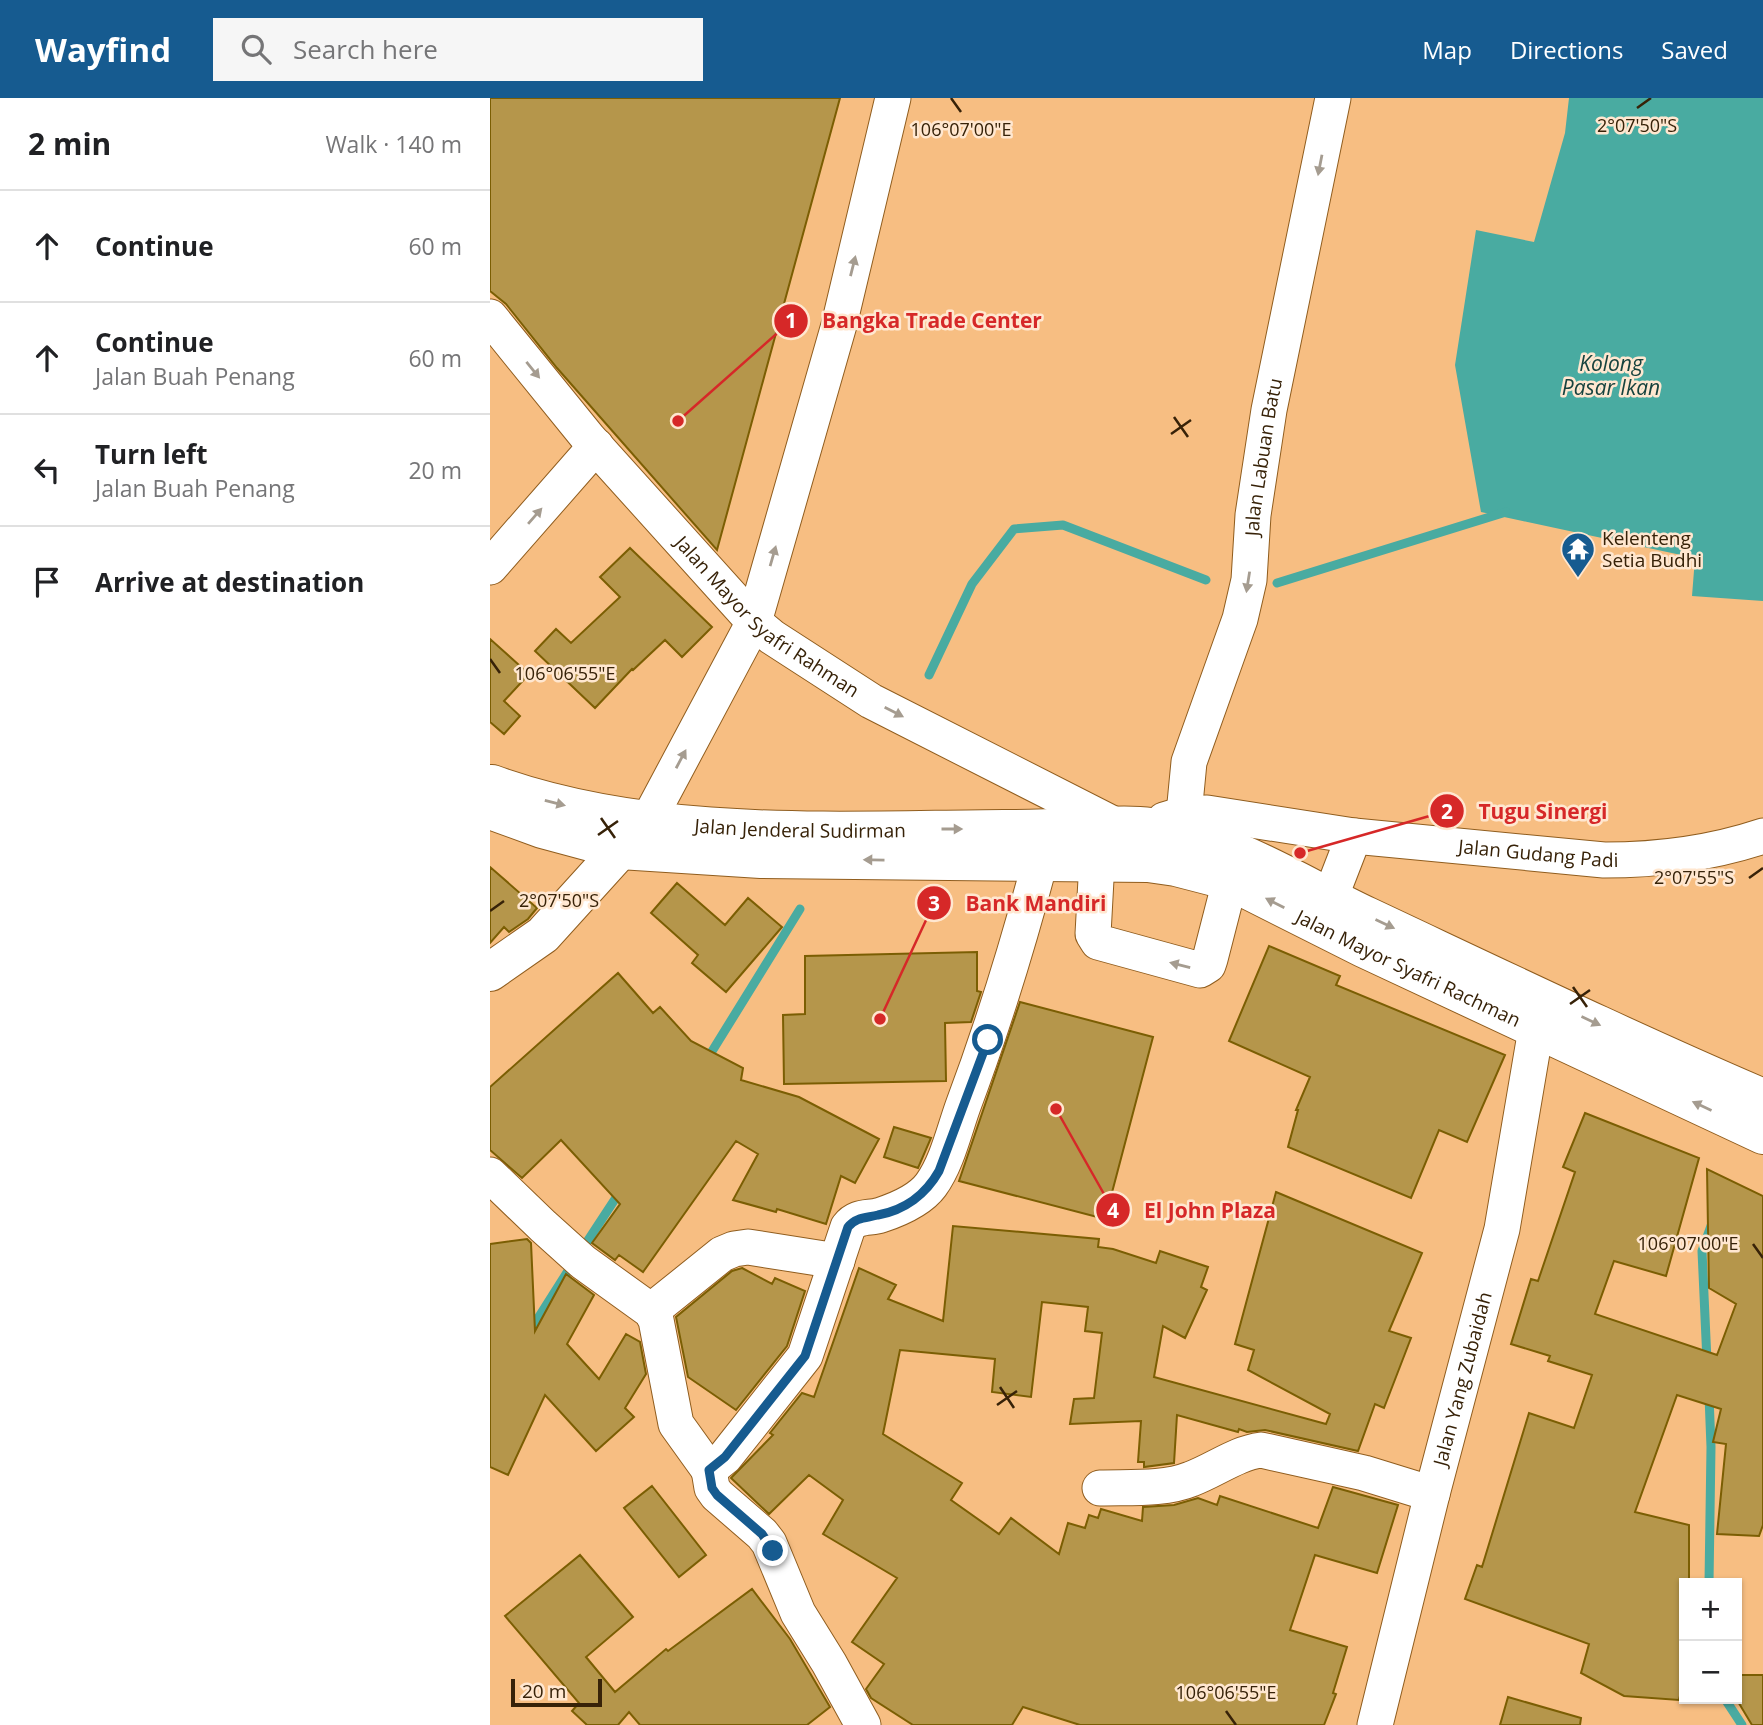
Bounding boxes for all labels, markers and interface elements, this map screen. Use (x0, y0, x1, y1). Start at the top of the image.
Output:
search box (213, 18, 703, 81)
text: Wayfind (35, 27, 171, 72)
icon: search (237, 30, 275, 68)
text: Search here (293, 31, 438, 67)
text: Map (1422, 33, 1472, 66)
text: Directions (1510, 33, 1623, 66)
text: Saved (1661, 33, 1728, 66)
text: 2°07'50"S (1597, 113, 1677, 137)
text: 106°07'00"E (911, 117, 1011, 141)
text: 2 min (28, 123, 111, 164)
text: Walk · 140 m (325, 128, 462, 160)
one-way arrow (1314, 154, 1325, 176)
icon: ahead (28, 227, 66, 265)
text: Continue (95, 228, 214, 264)
text: 60 m (408, 230, 462, 262)
one-way arrow (848, 255, 859, 277)
callout: Bangka Trade Center (773, 300, 1056, 342)
text: 1 (785, 306, 797, 334)
text: Bangka Trade Center (822, 306, 1042, 334)
text: Continue (95, 324, 214, 360)
icon: ahead (28, 339, 66, 377)
text: 60 m (408, 342, 462, 374)
water label: Kolong Pasar Ikan (1562, 349, 1660, 401)
text: Jalan Buah Penang (95, 360, 295, 392)
one-way arrow (525, 361, 540, 378)
street label: Jalan Labuan Batu (1239, 376, 1288, 539)
text: Turn left (95, 436, 207, 472)
icon: left (28, 451, 66, 489)
text: 20 m (408, 454, 462, 486)
text: Jalan Buah Penang (95, 472, 295, 504)
one-way arrow (527, 507, 542, 524)
place label: Kelenteng Setia Budhi (1602, 525, 1702, 573)
street label: Jalan Mayor Syafri Rahman (668, 529, 864, 703)
temple icon: Kelenteng Setia Budhi (1559, 530, 1597, 579)
one-way arrow (768, 545, 779, 567)
icon: arrive (28, 563, 66, 601)
text: Arrive at destination (95, 564, 364, 600)
one-way arrow (1242, 571, 1253, 593)
text: 106°06'55"E (515, 661, 615, 685)
one-way arrow (884, 706, 904, 718)
one-way arrow (675, 750, 687, 769)
callout: Tugu Sinergi (1430, 790, 1622, 832)
text: 2 (1441, 797, 1453, 825)
text: Tugu Sinergi (1478, 797, 1608, 825)
one-way arrow (544, 798, 566, 809)
street label: Jalan Jenderal Sudirman (691, 812, 906, 844)
one-way arrow (941, 823, 963, 835)
street label: Jalan Gudang Padi (1455, 833, 1619, 873)
one-way arrow (862, 854, 884, 866)
text: 2°07'55"S (1654, 865, 1734, 889)
callout: Bank Mandiri (917, 882, 1121, 924)
text: 2°07'50"S (519, 888, 599, 912)
text: 3 (928, 889, 940, 917)
text: Bank Mandiri (965, 889, 1107, 917)
one-way arrow (1265, 897, 1285, 908)
street label: Jalan Mayor Syafri Rachman (1290, 902, 1525, 1033)
one-way arrow (1375, 918, 1395, 930)
one-way arrow (1169, 959, 1191, 970)
one-way arrow (1581, 1015, 1601, 1027)
route start (972, 1024, 1003, 1055)
one-way arrow (1691, 1100, 1712, 1111)
callout: El John Plaza (1095, 1189, 1290, 1231)
text: 4 (1107, 1196, 1119, 1224)
text: El John Plaza (1144, 1196, 1276, 1224)
text: 106°07'00"E (1638, 1231, 1738, 1255)
street label: Jalan Yang Zubaidah (1426, 1289, 1498, 1471)
route end (757, 1535, 788, 1566)
map controls (1679, 1578, 1742, 1704)
button: + (1679, 1578, 1742, 1641)
button: − (1679, 1641, 1742, 1704)
scale bar (511, 1676, 602, 1708)
text: 20 m (522, 1678, 566, 1704)
text: 106°06'55"E (1176, 1680, 1276, 1704)

